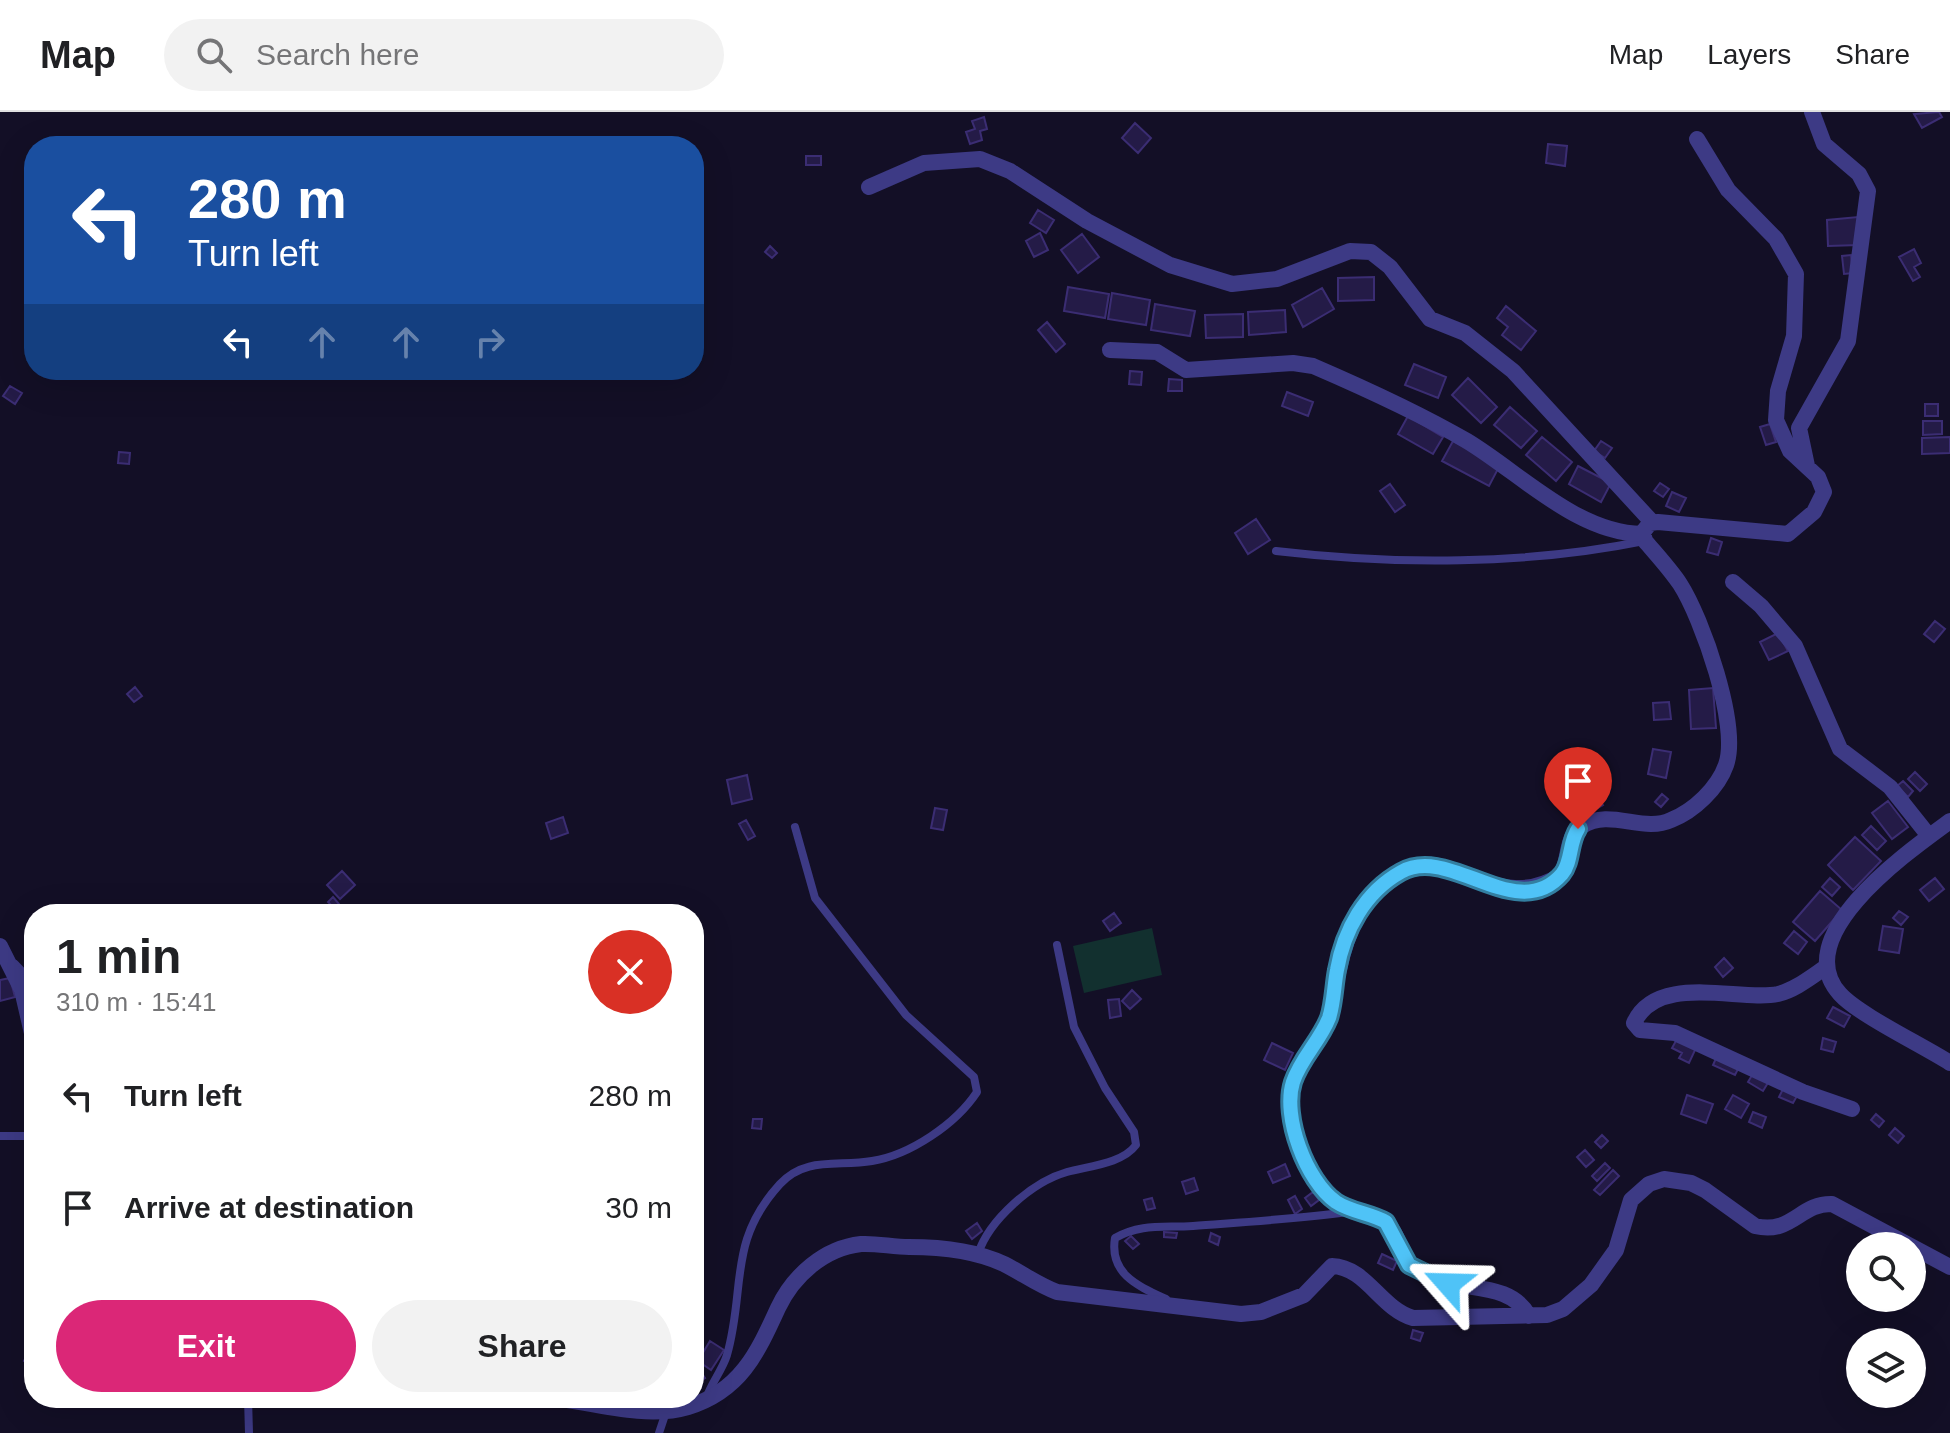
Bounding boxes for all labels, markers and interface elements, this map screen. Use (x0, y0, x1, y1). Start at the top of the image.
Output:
search box (164, 19, 724, 91)
icon: search (192, 33, 236, 77)
text: Map (40, 34, 116, 76)
text: Search here (256, 38, 419, 71)
text: Map (1609, 39, 1663, 70)
text: Layers (1707, 39, 1791, 70)
text: Share (1835, 39, 1910, 70)
text: 280 m (188, 167, 347, 230)
icon: left (56, 168, 160, 272)
text: Turn left (188, 233, 319, 274)
icon: left (216, 320, 260, 364)
icon: ahead (300, 320, 344, 364)
icon: ahead (384, 320, 428, 364)
icon: right (468, 320, 512, 364)
pin (1544, 747, 1612, 829)
icon: arrive (1556, 759, 1600, 803)
text: 1 min (56, 930, 181, 983)
button: close (588, 930, 672, 1014)
text: 310 m · 15:41 (56, 987, 216, 1017)
icon: left (56, 1074, 100, 1118)
text: Turn left (124, 1079, 242, 1112)
text: 280 m (589, 1079, 672, 1112)
icon: arrive (56, 1186, 100, 1230)
text: Arrive at destination (124, 1191, 414, 1224)
text: 30 m (605, 1191, 672, 1224)
map controls (1846, 1232, 1926, 1408)
button: search (1846, 1232, 1926, 1312)
position arrow (1406, 1242, 1490, 1326)
button: Exit (56, 1300, 356, 1392)
button: Share (372, 1300, 672, 1392)
button: layers (1846, 1328, 1926, 1408)

